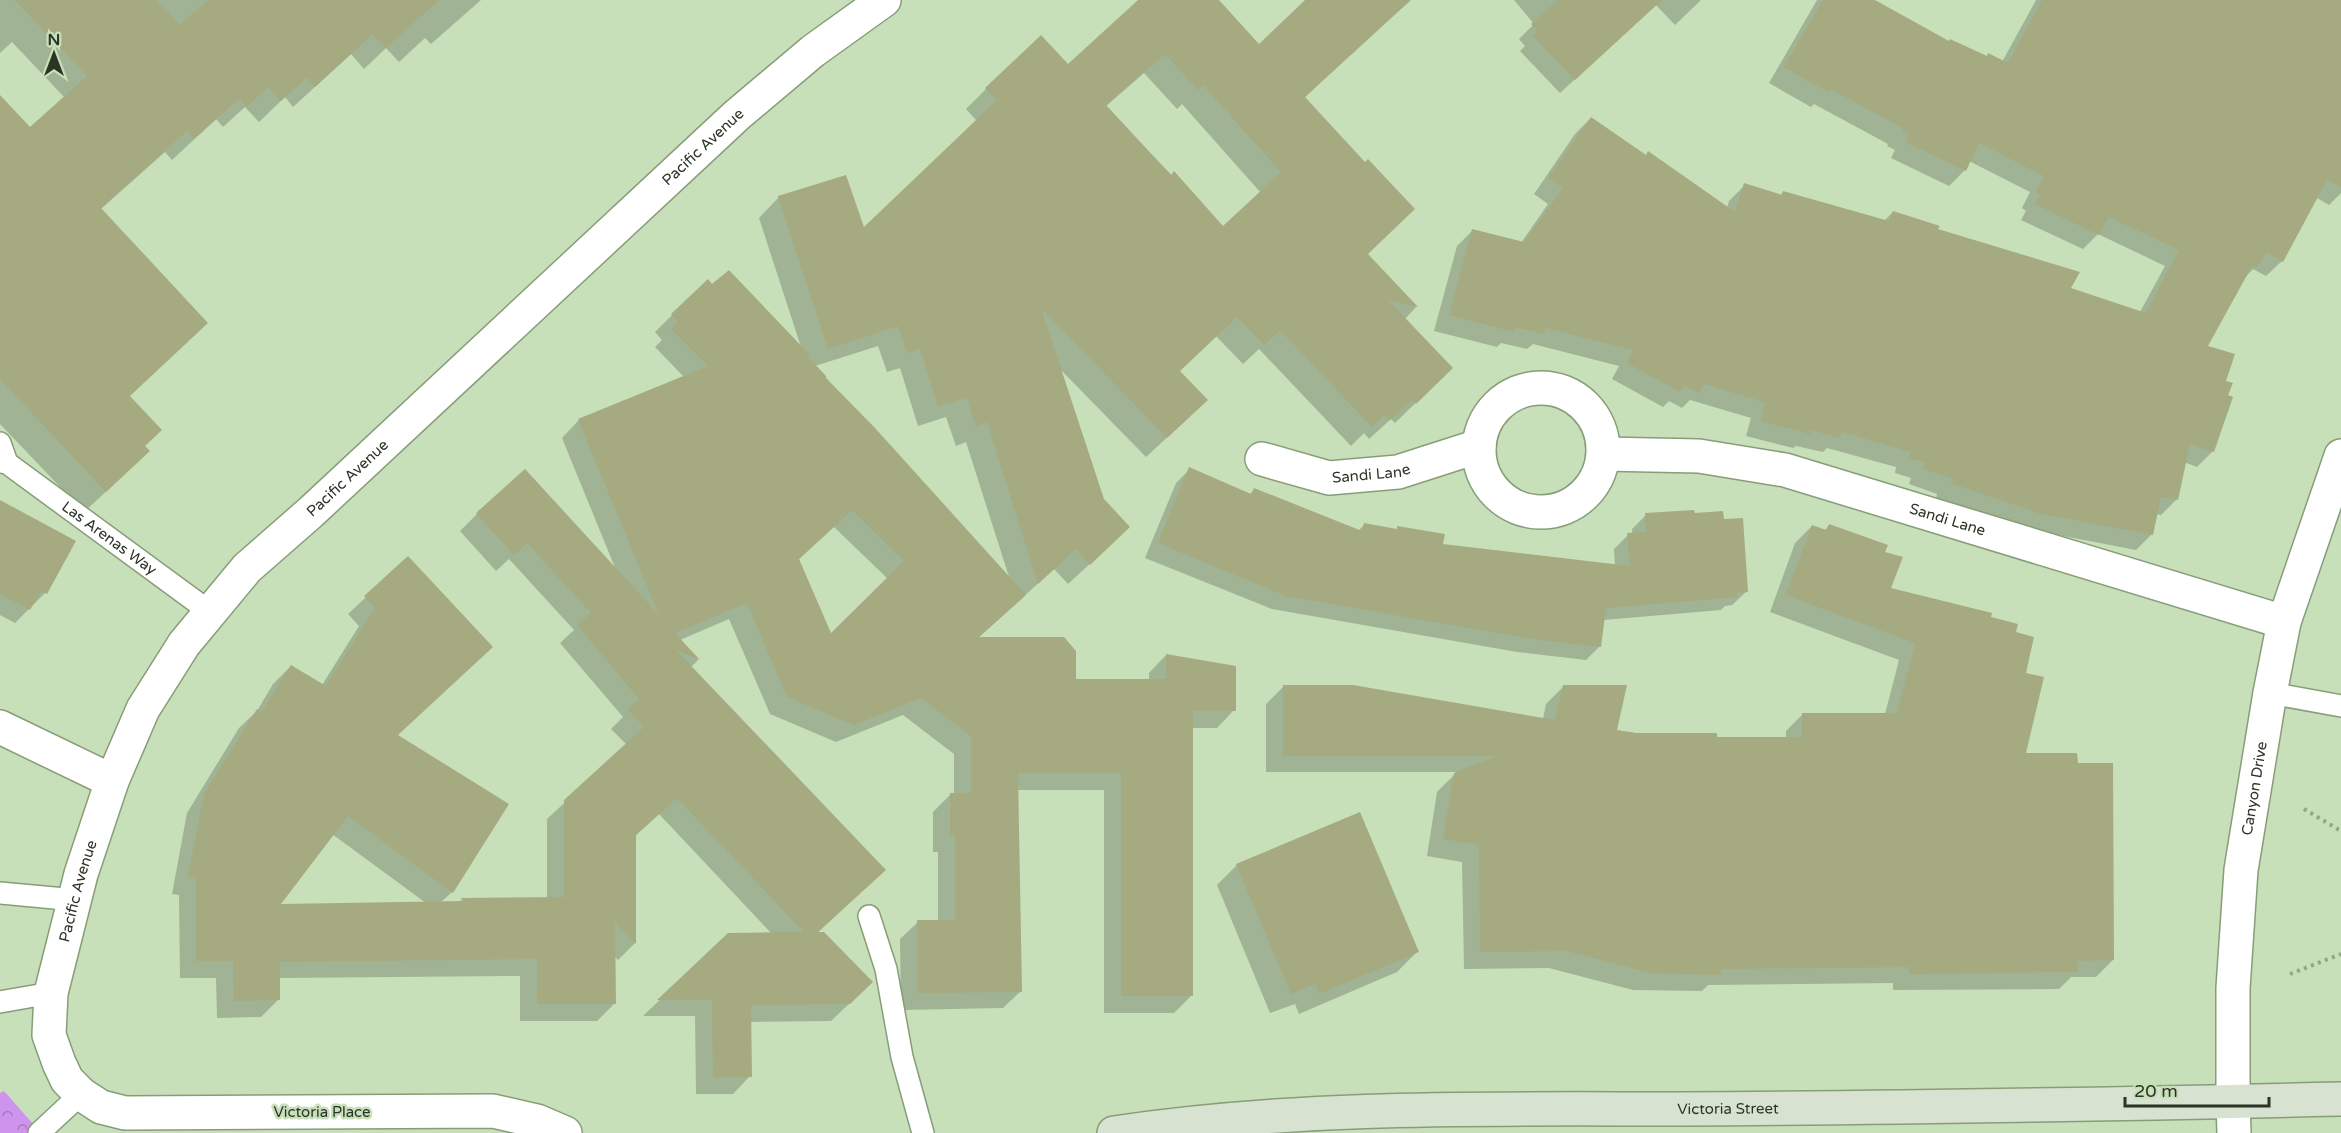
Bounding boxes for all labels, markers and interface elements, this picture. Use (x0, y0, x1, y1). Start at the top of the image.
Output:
north arrow (24, 24, 84, 84)
text: N (48, 30, 60, 50)
street label: Pacific Avenue (658, 104, 747, 189)
street label: Pacific Avenue (303, 436, 392, 521)
street label: Sandi Lane (1331, 460, 1413, 487)
street label: Las Arenas Way (58, 497, 160, 579)
street label: Sandi Lane (1907, 499, 1988, 540)
street label: Canyon Drive (2238, 740, 2271, 837)
street label: Pacific Avenue (55, 838, 101, 944)
scale bar (2125, 1070, 2269, 1108)
text: 20 m (2134, 1080, 2178, 1102)
street label: Victoria Street (1677, 1099, 1779, 1118)
street label: Victoria Place (273, 1103, 371, 1121)

